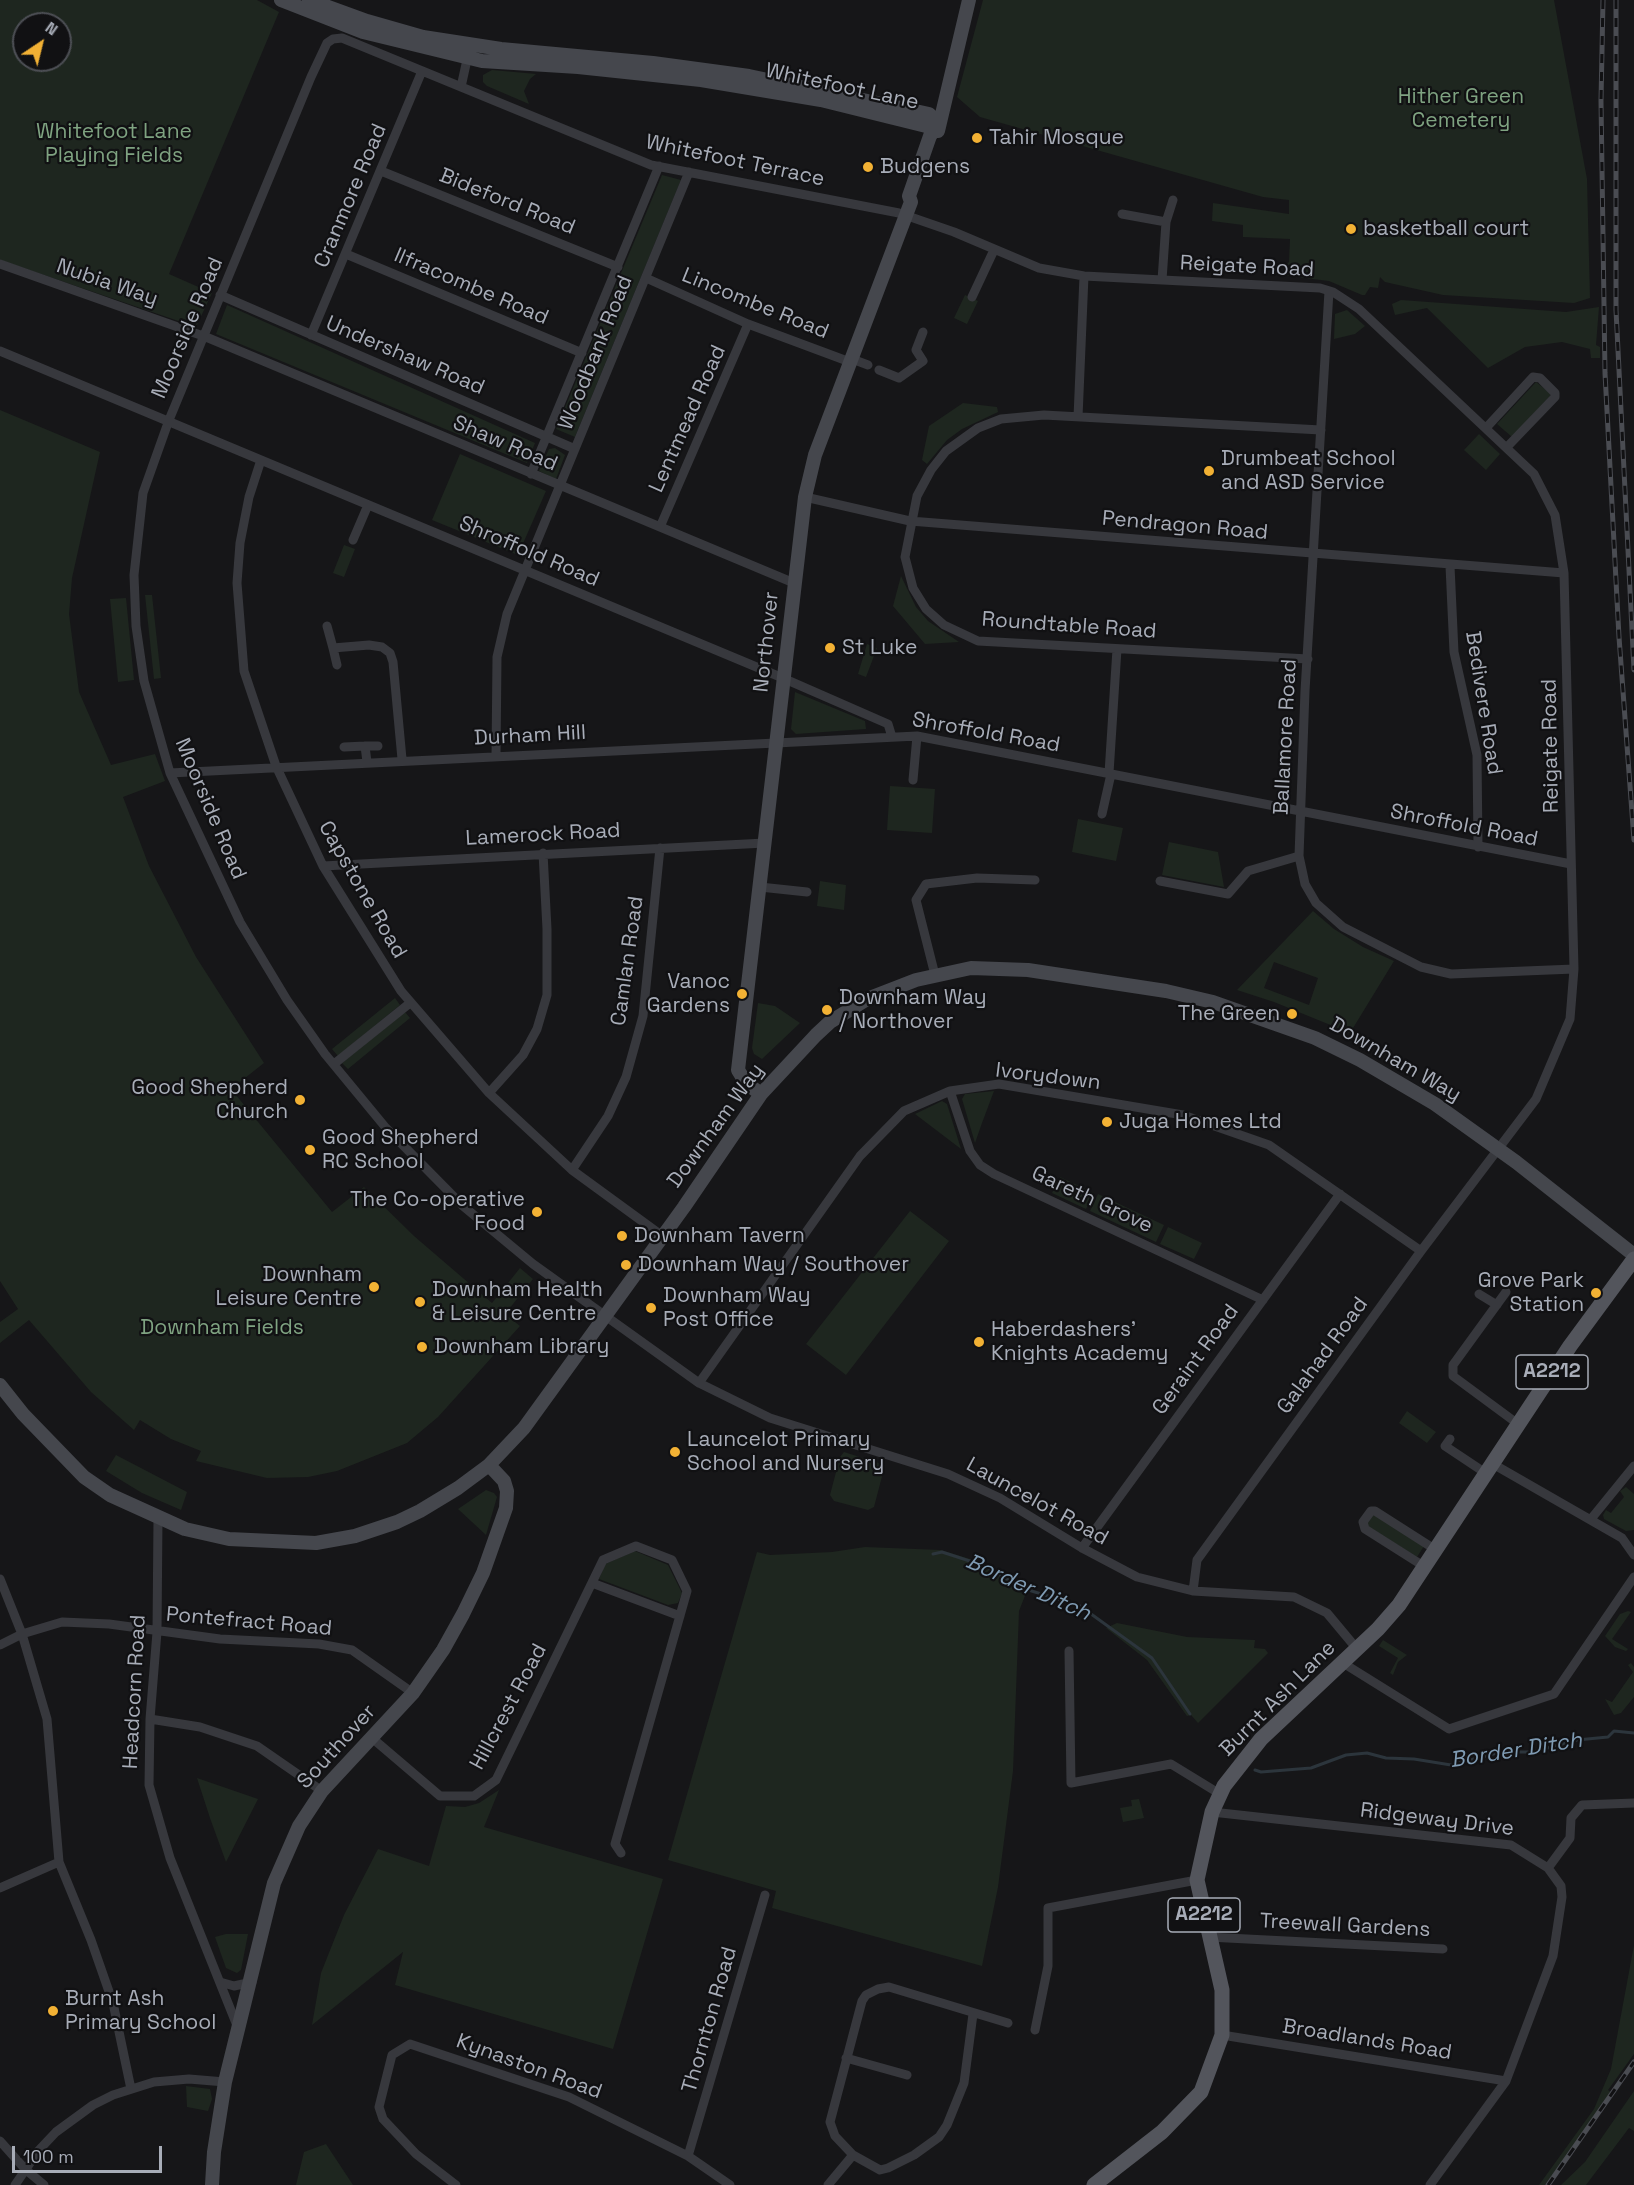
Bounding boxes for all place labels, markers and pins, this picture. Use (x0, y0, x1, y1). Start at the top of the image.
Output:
place label: Tahir Mosque (989, 125, 1124, 151)
marker: Tahir Mosque (970, 131, 984, 145)
place label: Budgens (880, 154, 970, 180)
marker: Budgens (861, 160, 875, 174)
place label: basketball court (1363, 216, 1529, 242)
marker: basketball court (1344, 222, 1358, 236)
place label: Drumbeat School and ASD Service (1221, 446, 1396, 496)
marker: Drumbeat School and ASD Service (1202, 464, 1216, 478)
place label: St Luke (842, 635, 917, 661)
marker: St Luke (823, 641, 837, 655)
place label: Vanoc Gardens (647, 969, 730, 1019)
place label: Downham Way / Northover (839, 985, 987, 1035)
marker: Vanoc Gardens (735, 987, 749, 1001)
place label: The Green (1178, 1001, 1280, 1027)
marker: Downham Way / Northover (820, 1003, 834, 1017)
marker: The Green (1285, 1007, 1299, 1021)
place label: Good Shepherd Church (131, 1075, 288, 1125)
marker: Good Shepherd Church (293, 1093, 307, 1107)
place label: Juga Homes Ltd (1119, 1109, 1282, 1135)
marker: Juga Homes Ltd (1100, 1115, 1114, 1129)
place label: Good Shepherd RC School (322, 1125, 479, 1175)
marker: Good Shepherd RC School (303, 1143, 317, 1157)
place label: The Co-operative Food (350, 1187, 525, 1237)
marker: The Co-operative Food (530, 1205, 544, 1219)
place label: Downham Tavern (634, 1223, 805, 1249)
marker: Downham Tavern (615, 1229, 629, 1243)
place label: Downham Way / Southover (638, 1252, 909, 1278)
marker: Downham Way / Southover (619, 1258, 633, 1272)
place label: Downham Leisure Centre (216, 1262, 362, 1312)
place label: Grove Park Station (1478, 1268, 1584, 1318)
place label: Downham Health & Leisure Centre (432, 1277, 603, 1327)
marker: Downham Leisure Centre (367, 1280, 381, 1294)
place label: Downham Way Post Office (663, 1283, 811, 1333)
marker: Grove Park Station (1589, 1286, 1603, 1300)
marker: Downham Health & Leisure Centre (413, 1295, 427, 1309)
marker: Downham Way Post Office (644, 1301, 658, 1315)
place label: Haberdashers' Knights Academy (991, 1317, 1168, 1367)
place label: Downham Library (434, 1334, 609, 1360)
marker: Haberdashers' Knights Academy (972, 1335, 986, 1349)
marker: Downham Library (415, 1340, 429, 1354)
place label: Launcelot Primary School and Nursery (687, 1427, 884, 1477)
marker: Launcelot Primary School and Nursery (668, 1445, 682, 1459)
place label: Burnt Ash Primary School (65, 1986, 216, 2036)
marker: Burnt Ash Primary School (46, 2004, 60, 2018)

